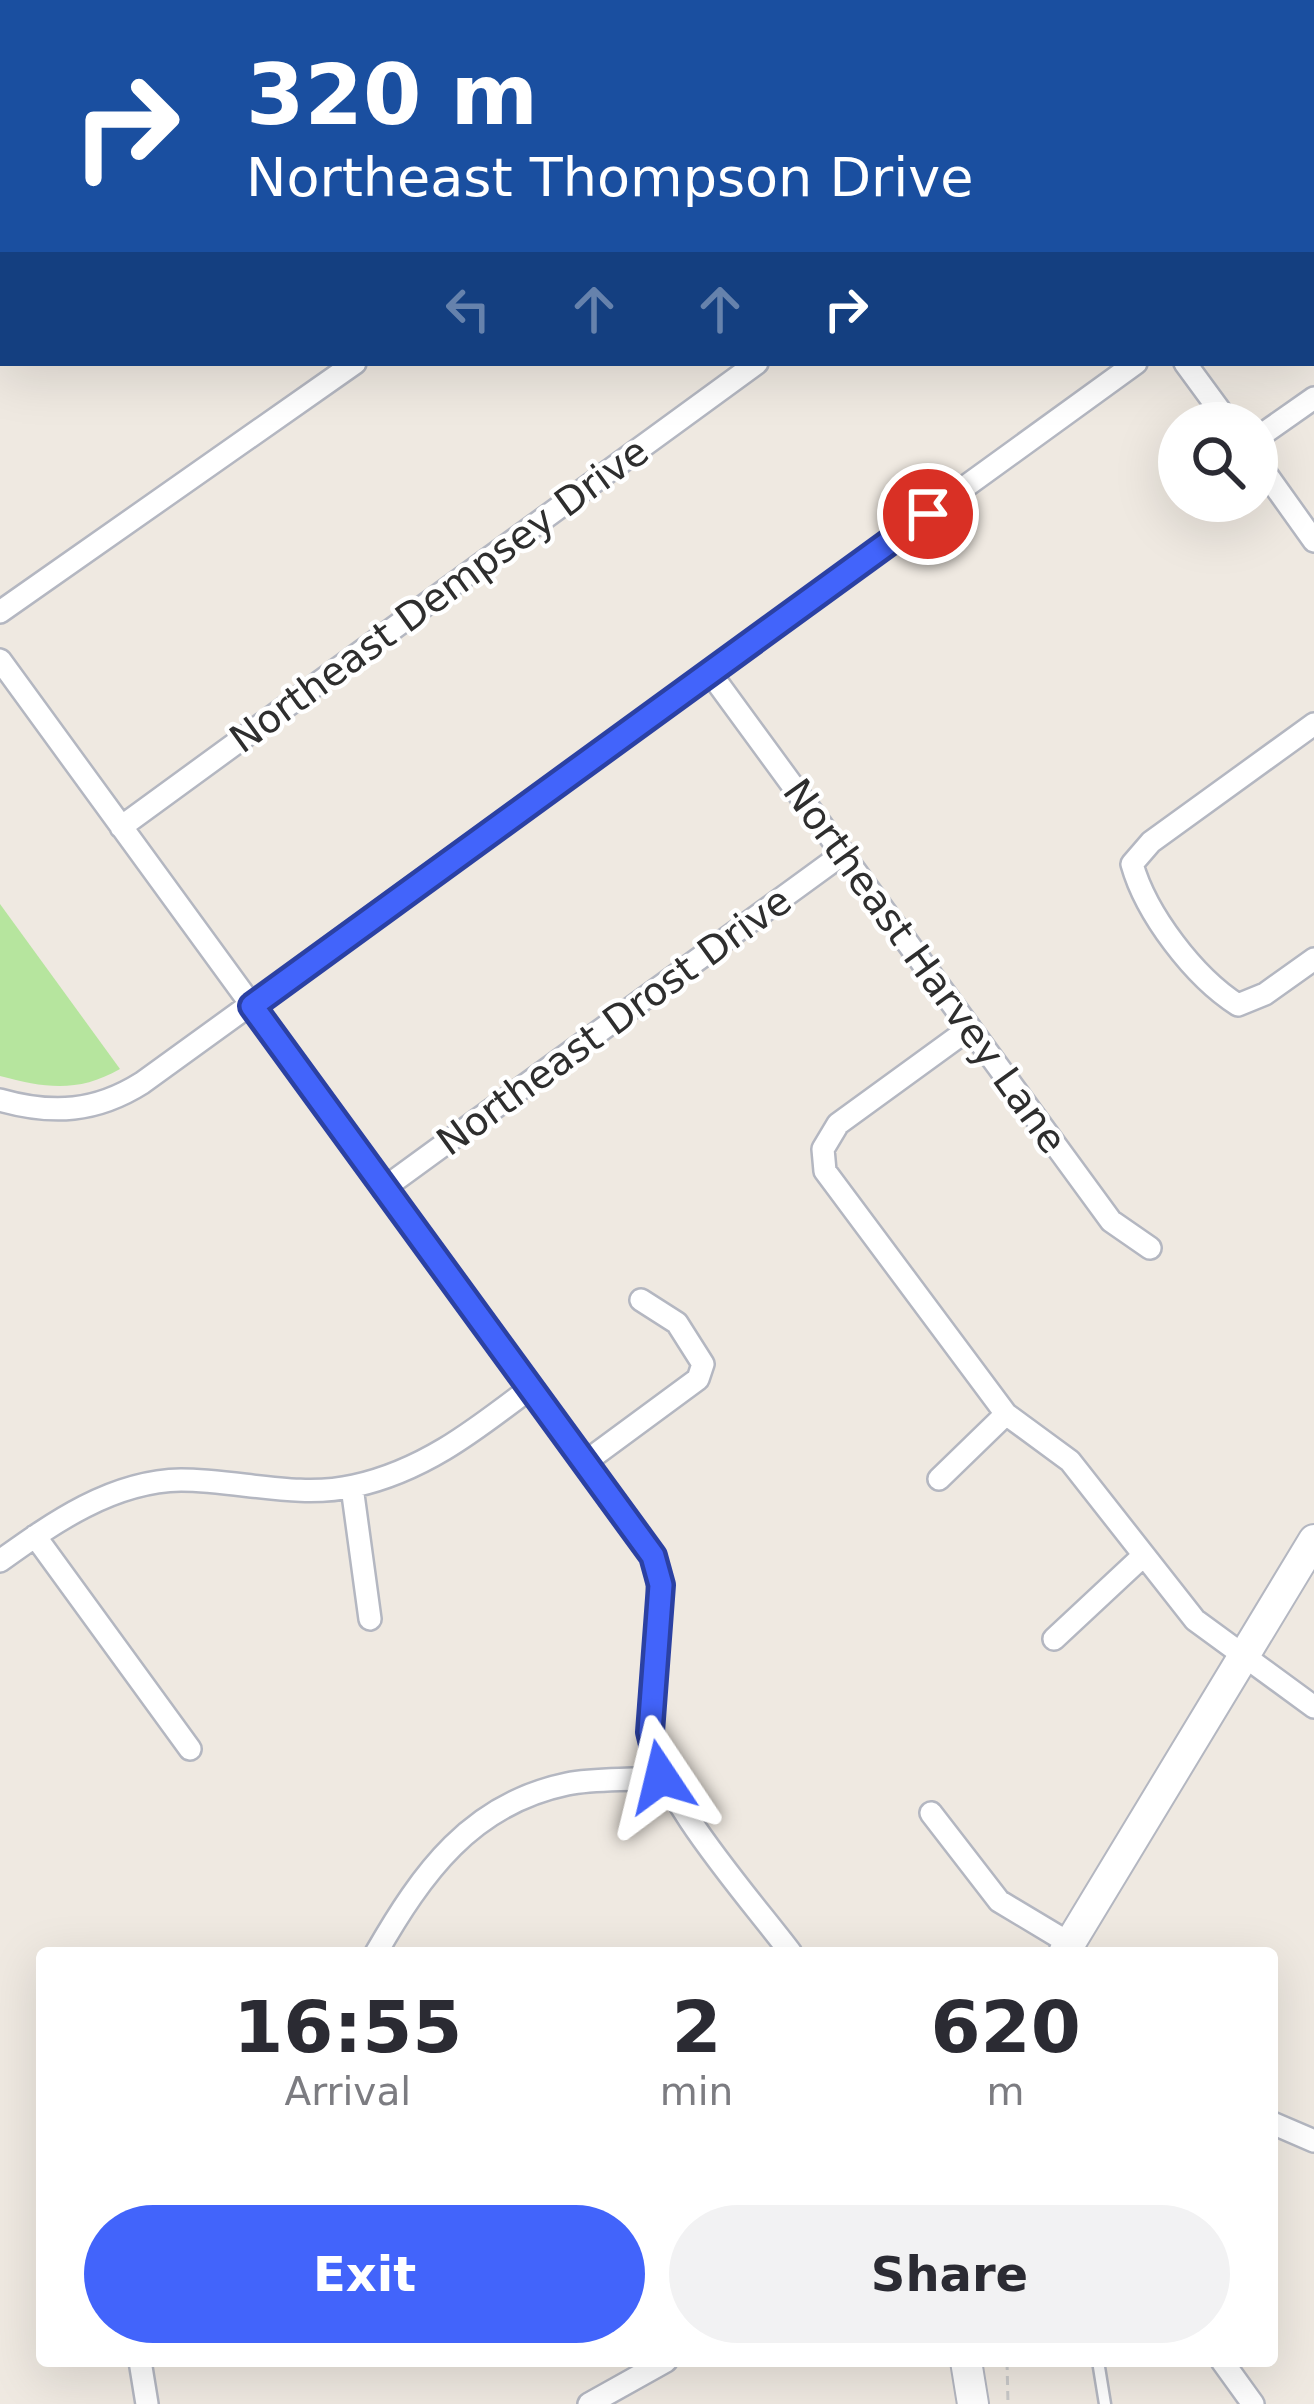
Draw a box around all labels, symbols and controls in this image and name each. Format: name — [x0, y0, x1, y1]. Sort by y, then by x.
text: 320 m — [246, 46, 538, 144]
icon: right — [48, 48, 204, 204]
text: Northeast Thompson Drive — [246, 146, 973, 209]
icon: left — [435, 276, 501, 342]
icon: ahead — [561, 276, 627, 342]
icon: ahead — [687, 276, 753, 342]
icon: right — [813, 276, 879, 342]
map controls — [1158, 402, 1278, 522]
button: search — [1158, 402, 1278, 522]
street label: Northeast Dempsey Drive — [221, 428, 657, 762]
pin — [877, 463, 979, 565]
icon: arrive — [895, 481, 961, 547]
street label: Northeast Harvey Lane — [774, 770, 1076, 1162]
street label: Northeast Drost Drive — [428, 878, 800, 1164]
position arrow — [598, 1714, 724, 1840]
text: 16:55 — [233, 1985, 462, 2069]
text: 2 — [671, 1985, 721, 2069]
text: 620 — [930, 1985, 1081, 2069]
text: Arrival — [284, 2069, 411, 2114]
text: min — [660, 2069, 733, 2114]
text: m — [987, 2069, 1025, 2114]
button: Exit — [84, 2205, 645, 2343]
button: Share — [669, 2205, 1230, 2343]

